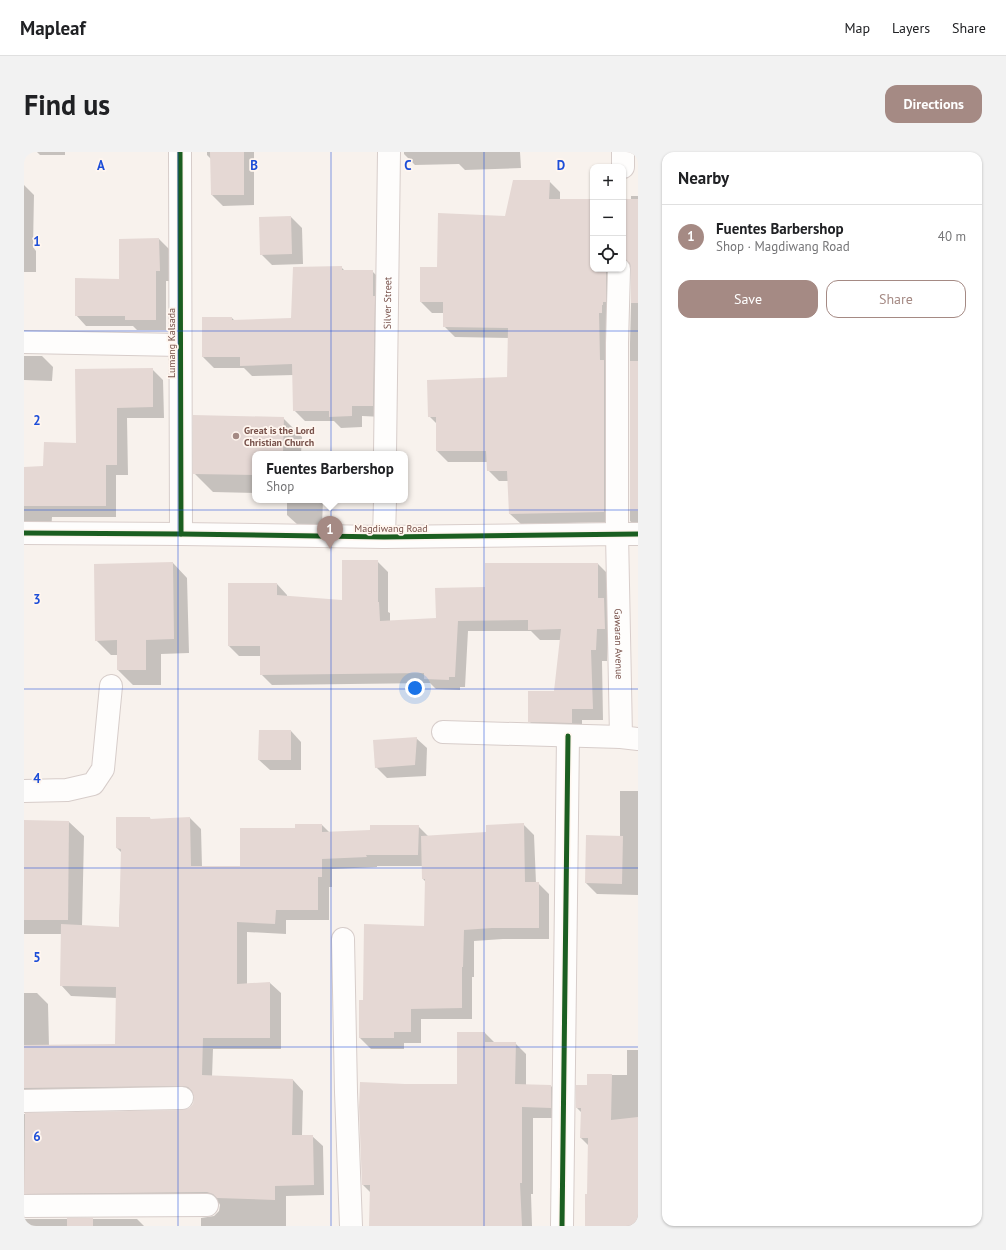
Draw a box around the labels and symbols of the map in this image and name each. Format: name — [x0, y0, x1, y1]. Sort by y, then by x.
text: A — [97, 157, 105, 174]
text: B — [250, 157, 258, 174]
text: C — [404, 157, 412, 174]
text: D — [557, 157, 565, 174]
text: 1 — [33, 233, 41, 250]
street label: Silver Street — [381, 276, 394, 329]
street label: Lumang Kalsada — [165, 308, 178, 378]
text: 2 — [33, 412, 41, 429]
place label: Great is the Lord Christian Church — [244, 424, 315, 449]
marker: Great is the Lord Christian Church — [231, 431, 241, 441]
pin: 1 — [317, 516, 343, 549]
street label: Magdiwang Road — [354, 522, 428, 535]
text: 3 — [33, 591, 41, 608]
street label: Gawaran Avenue — [611, 608, 626, 680]
your location — [405, 678, 425, 698]
text: 4 — [33, 770, 41, 787]
text: 5 — [33, 949, 41, 966]
text: 6 — [33, 1128, 41, 1145]

